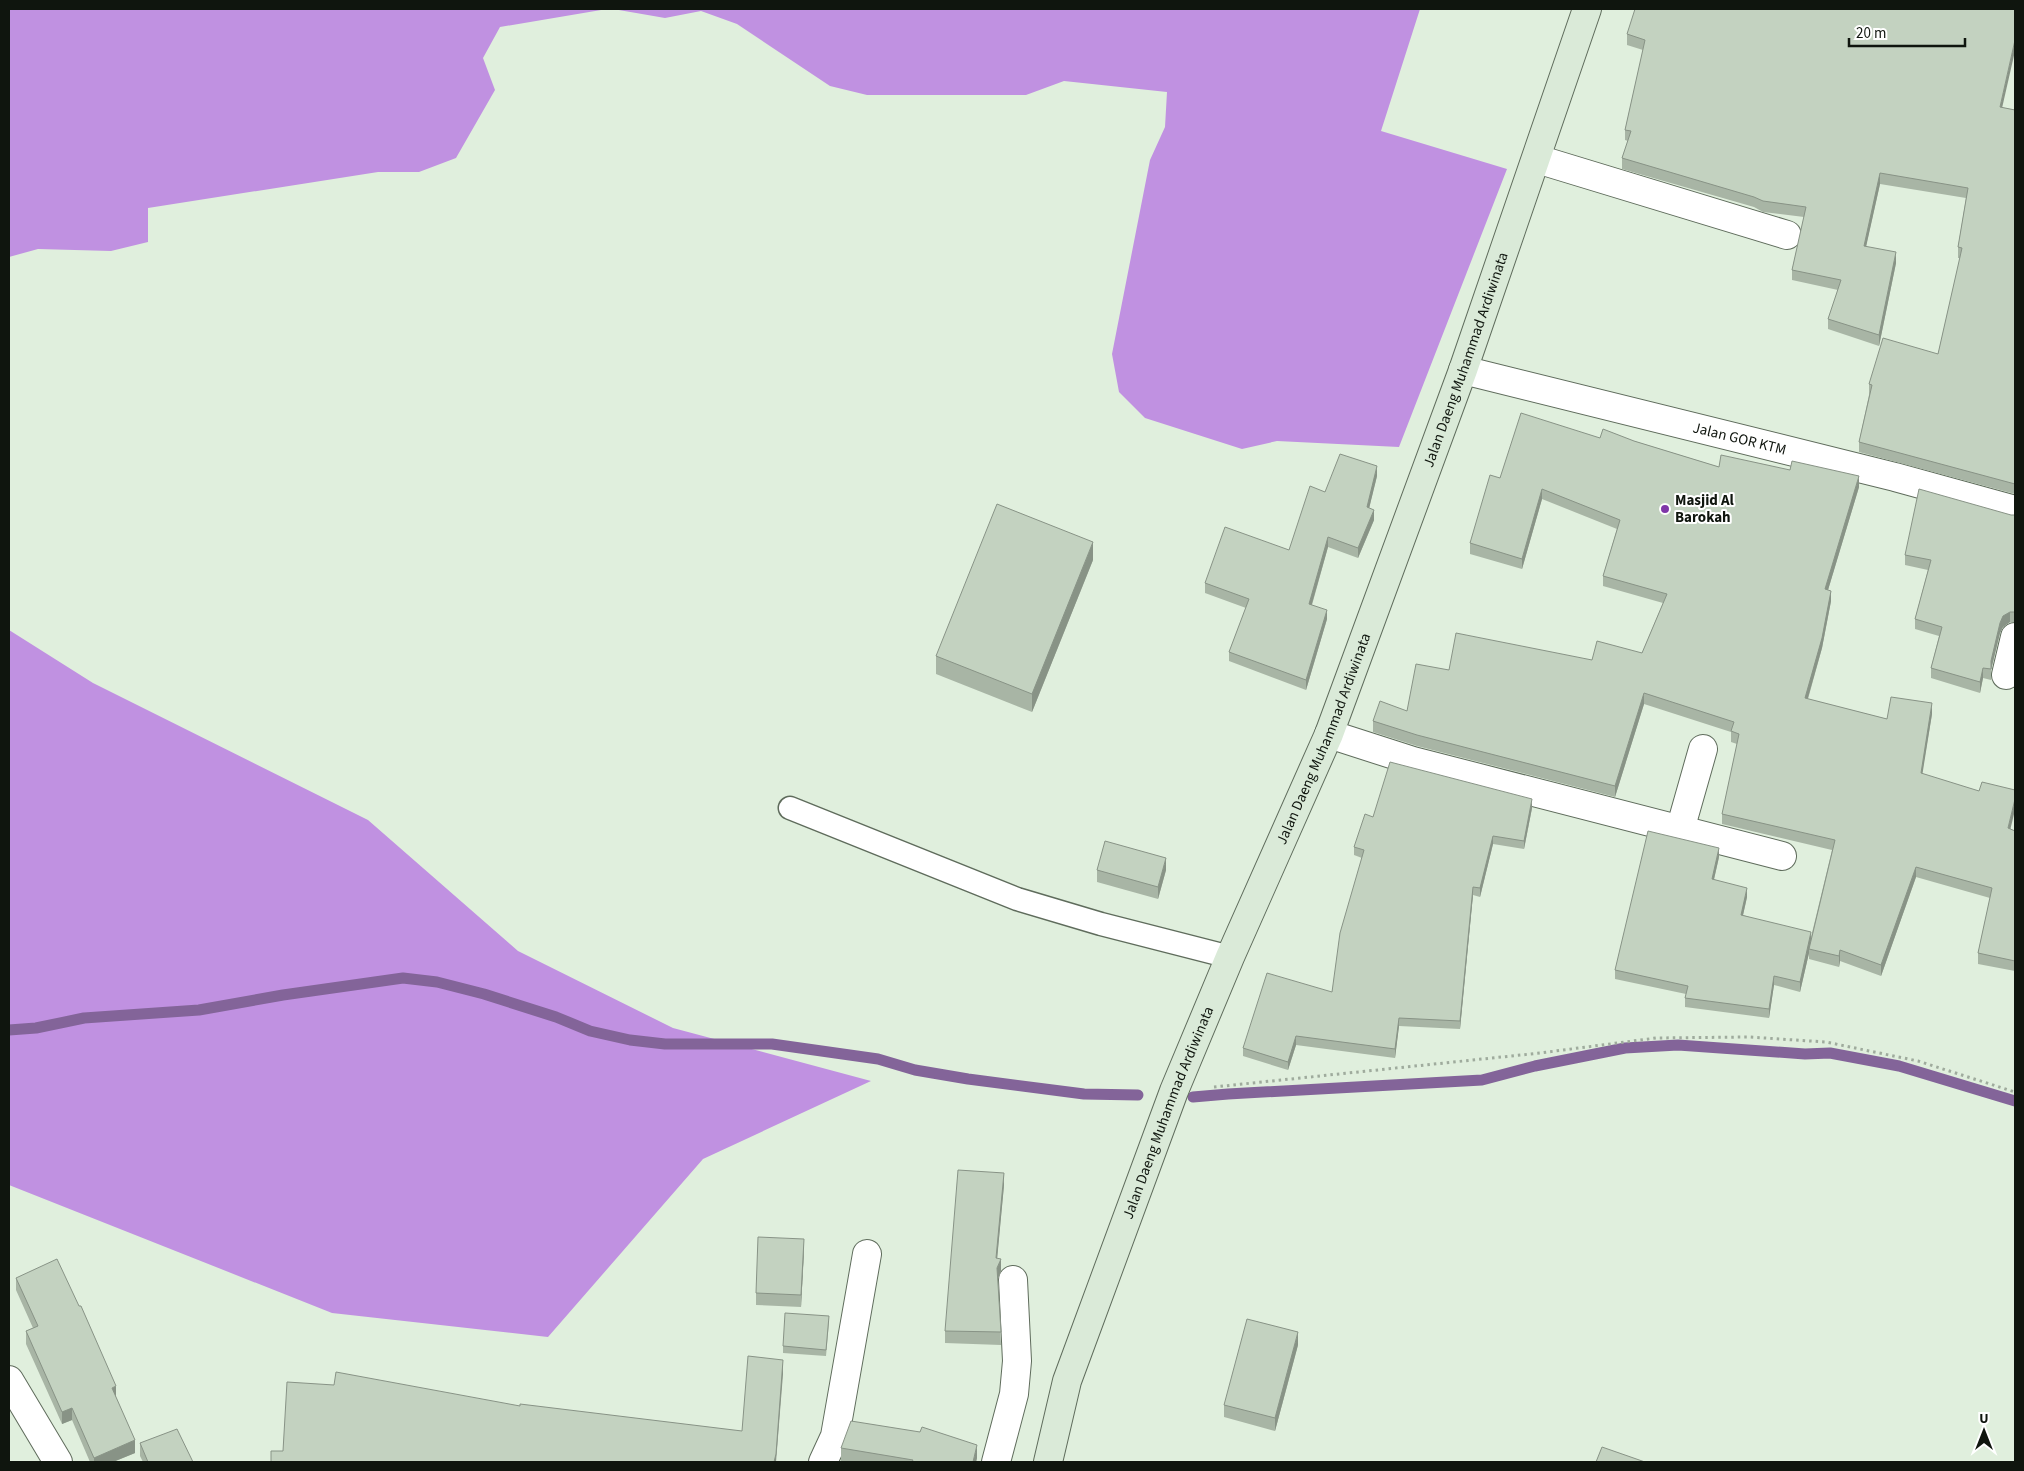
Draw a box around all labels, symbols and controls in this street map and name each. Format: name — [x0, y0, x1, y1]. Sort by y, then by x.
scale bar — [1849, 15, 1965, 47]
text: 20 m — [1856, 23, 1886, 44]
street label: Jalan Daeng Muhammad Ardiwinata — [1418, 249, 1513, 470]
street label: Jalan GOR KTM — [1691, 417, 1789, 460]
place label: Masjid Al Barokah — [1675, 490, 1734, 528]
marker: Masjid Al Barokah — [1659, 503, 1671, 515]
street label: Jalan Daeng Muhammad Ardiwinata — [1271, 630, 1376, 848]
street label: Jalan Daeng Muhammad Ardiwinata — [1117, 1003, 1219, 1222]
north arrow — [1959, 1406, 2009, 1456]
text: U — [1979, 1409, 1989, 1429]

